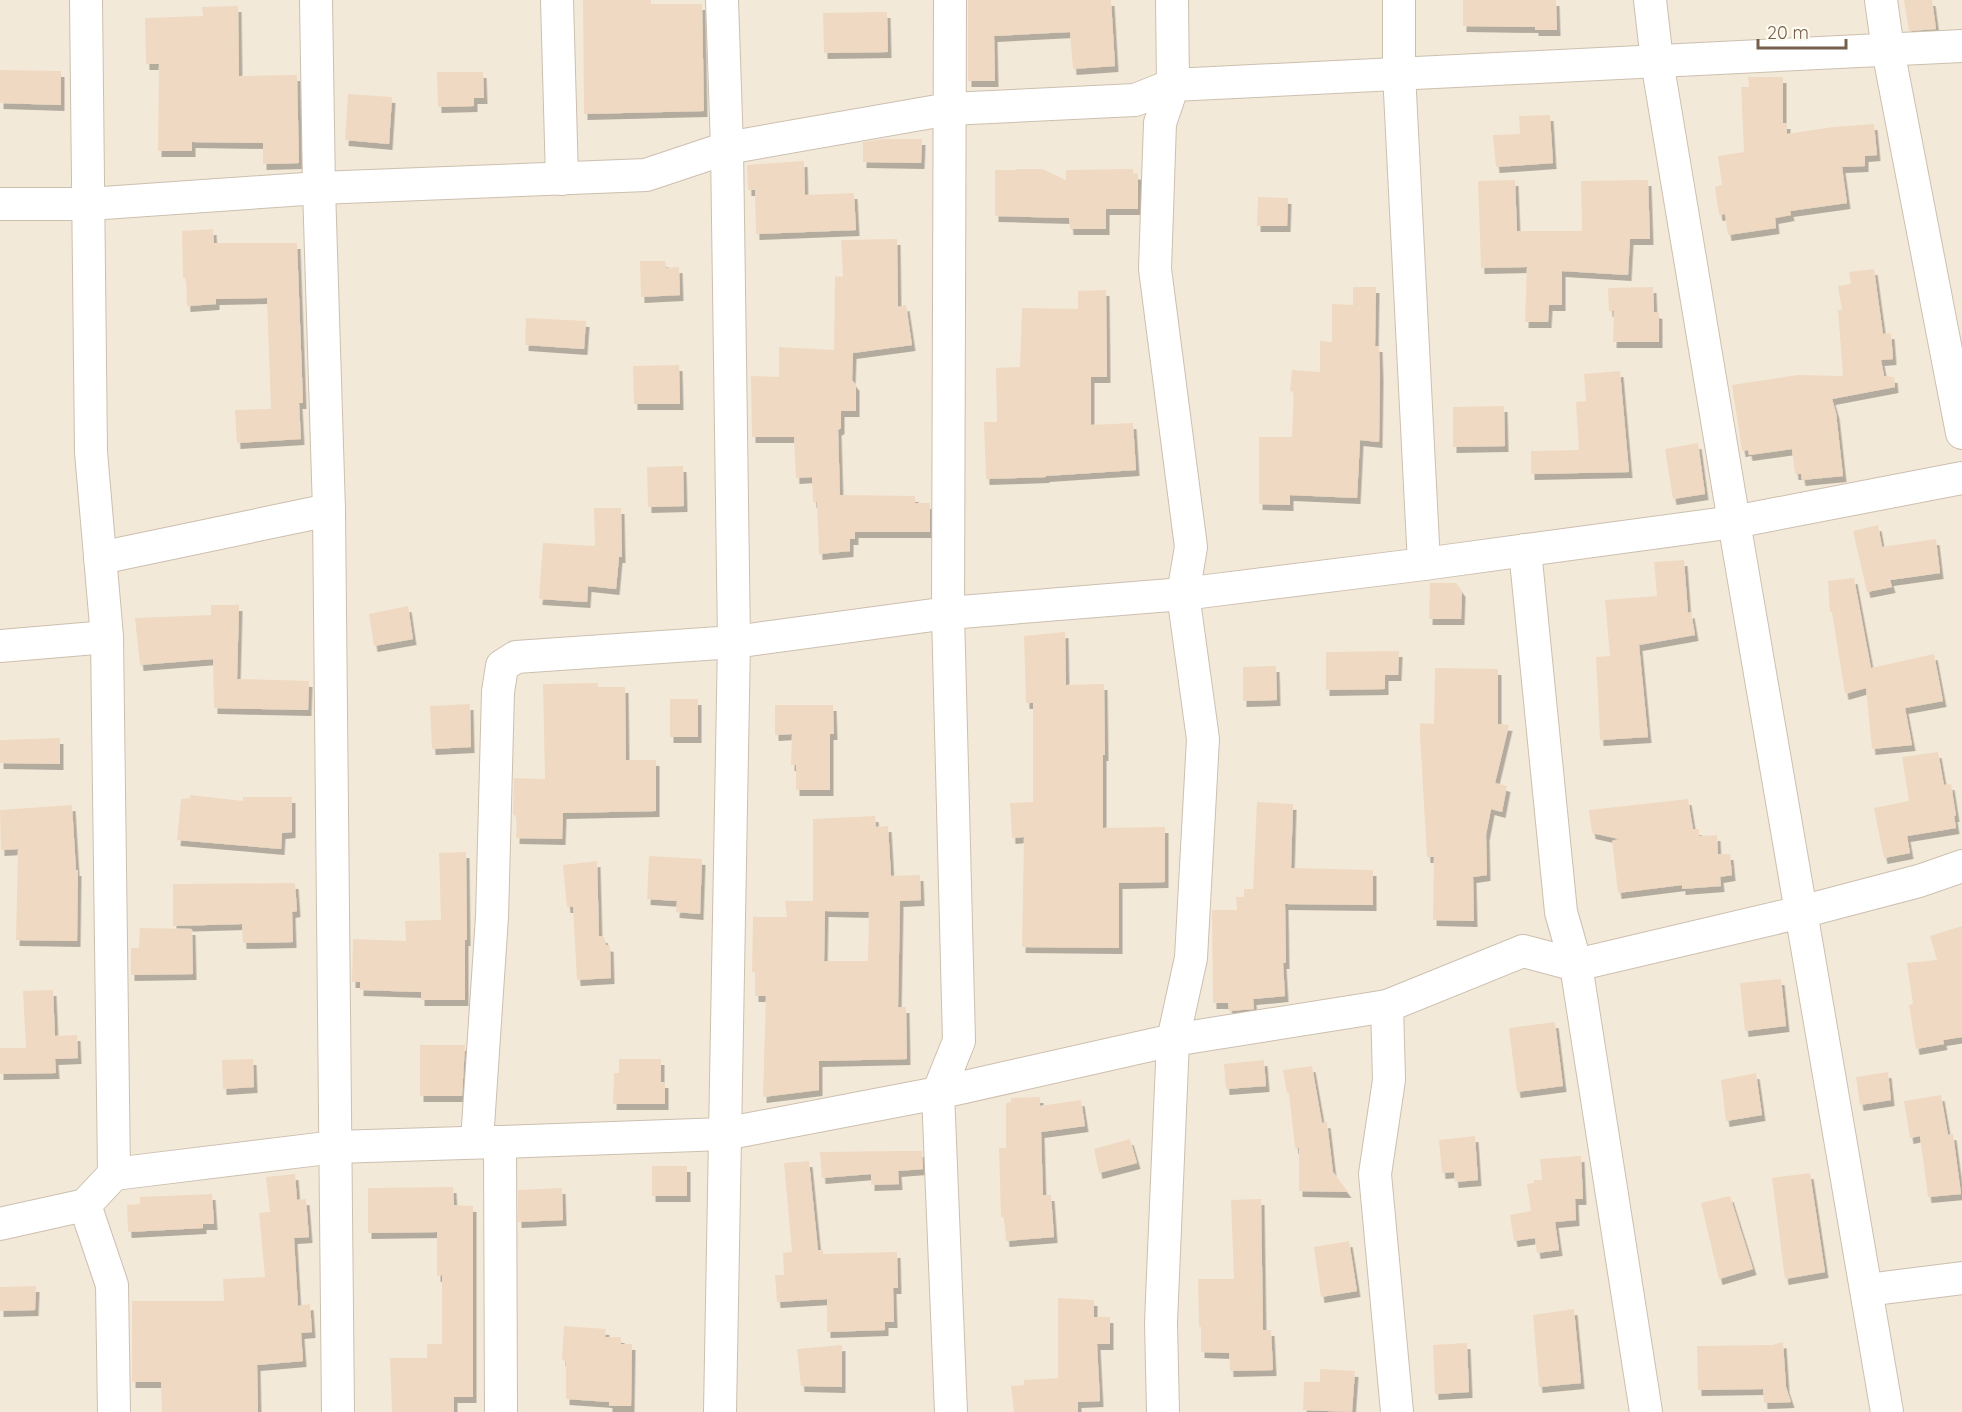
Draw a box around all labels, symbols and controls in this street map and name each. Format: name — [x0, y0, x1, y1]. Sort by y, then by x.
scale bar — [1758, 12, 1846, 50]
text: 20 m — [1767, 21, 1809, 44]

